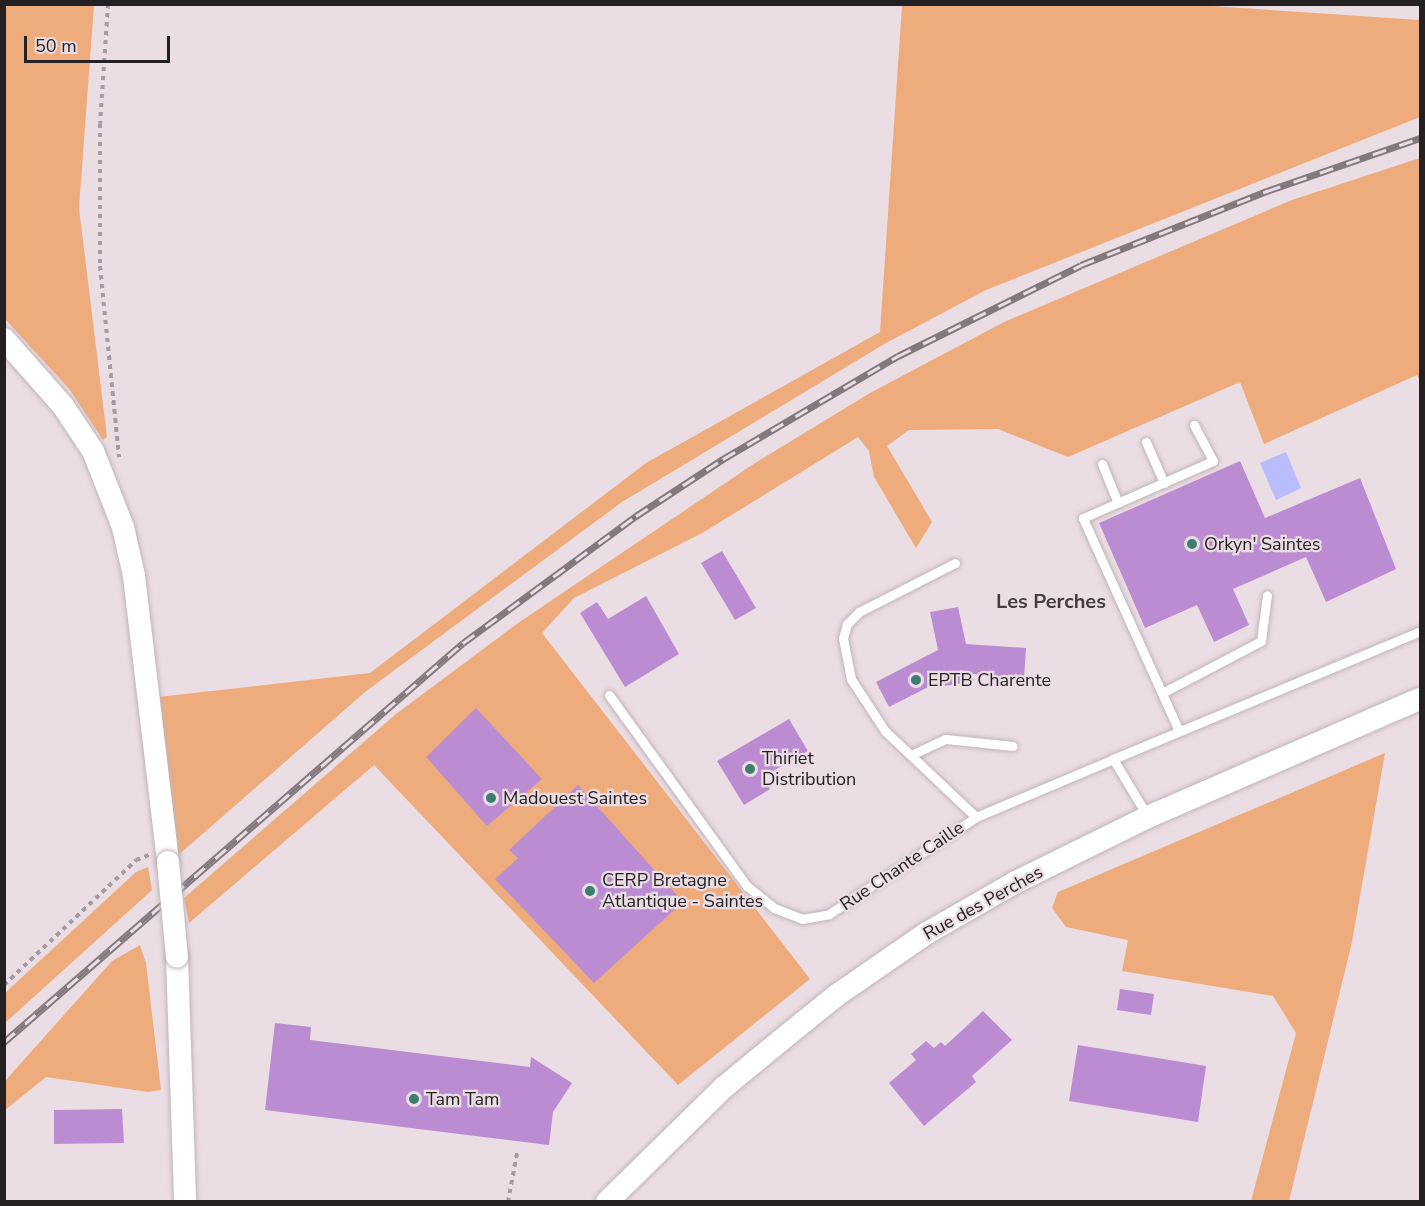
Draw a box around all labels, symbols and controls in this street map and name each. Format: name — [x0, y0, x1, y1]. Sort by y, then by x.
scale bar — [27, 24, 172, 62]
text: 50 m — [35, 34, 77, 58]
place label: Orkyn' Saintes — [1204, 533, 1320, 555]
marker: Orkyn' Saintes — [1185, 537, 1199, 551]
district label: Les Perches — [996, 589, 1106, 613]
place label: EPTB Charente — [928, 669, 1051, 691]
marker: EPTB Charente — [909, 673, 923, 687]
place label: Thiriet Distribution — [762, 748, 856, 790]
marker: Thiriet Distribution — [743, 762, 757, 776]
place label: Madouest Saintes — [503, 787, 647, 809]
marker: Madouest Saintes — [484, 791, 498, 805]
street label: Rue Chante Caille — [836, 817, 968, 915]
street label: Rue des Perches — [919, 861, 1047, 945]
place label: CERP Bretagne Atlantique - Saintes — [602, 870, 763, 912]
marker: CERP Bretagne Atlantique - Saintes — [583, 884, 597, 898]
place label: Tam Tam — [426, 1088, 499, 1110]
marker: Tam Tam — [407, 1092, 421, 1106]

